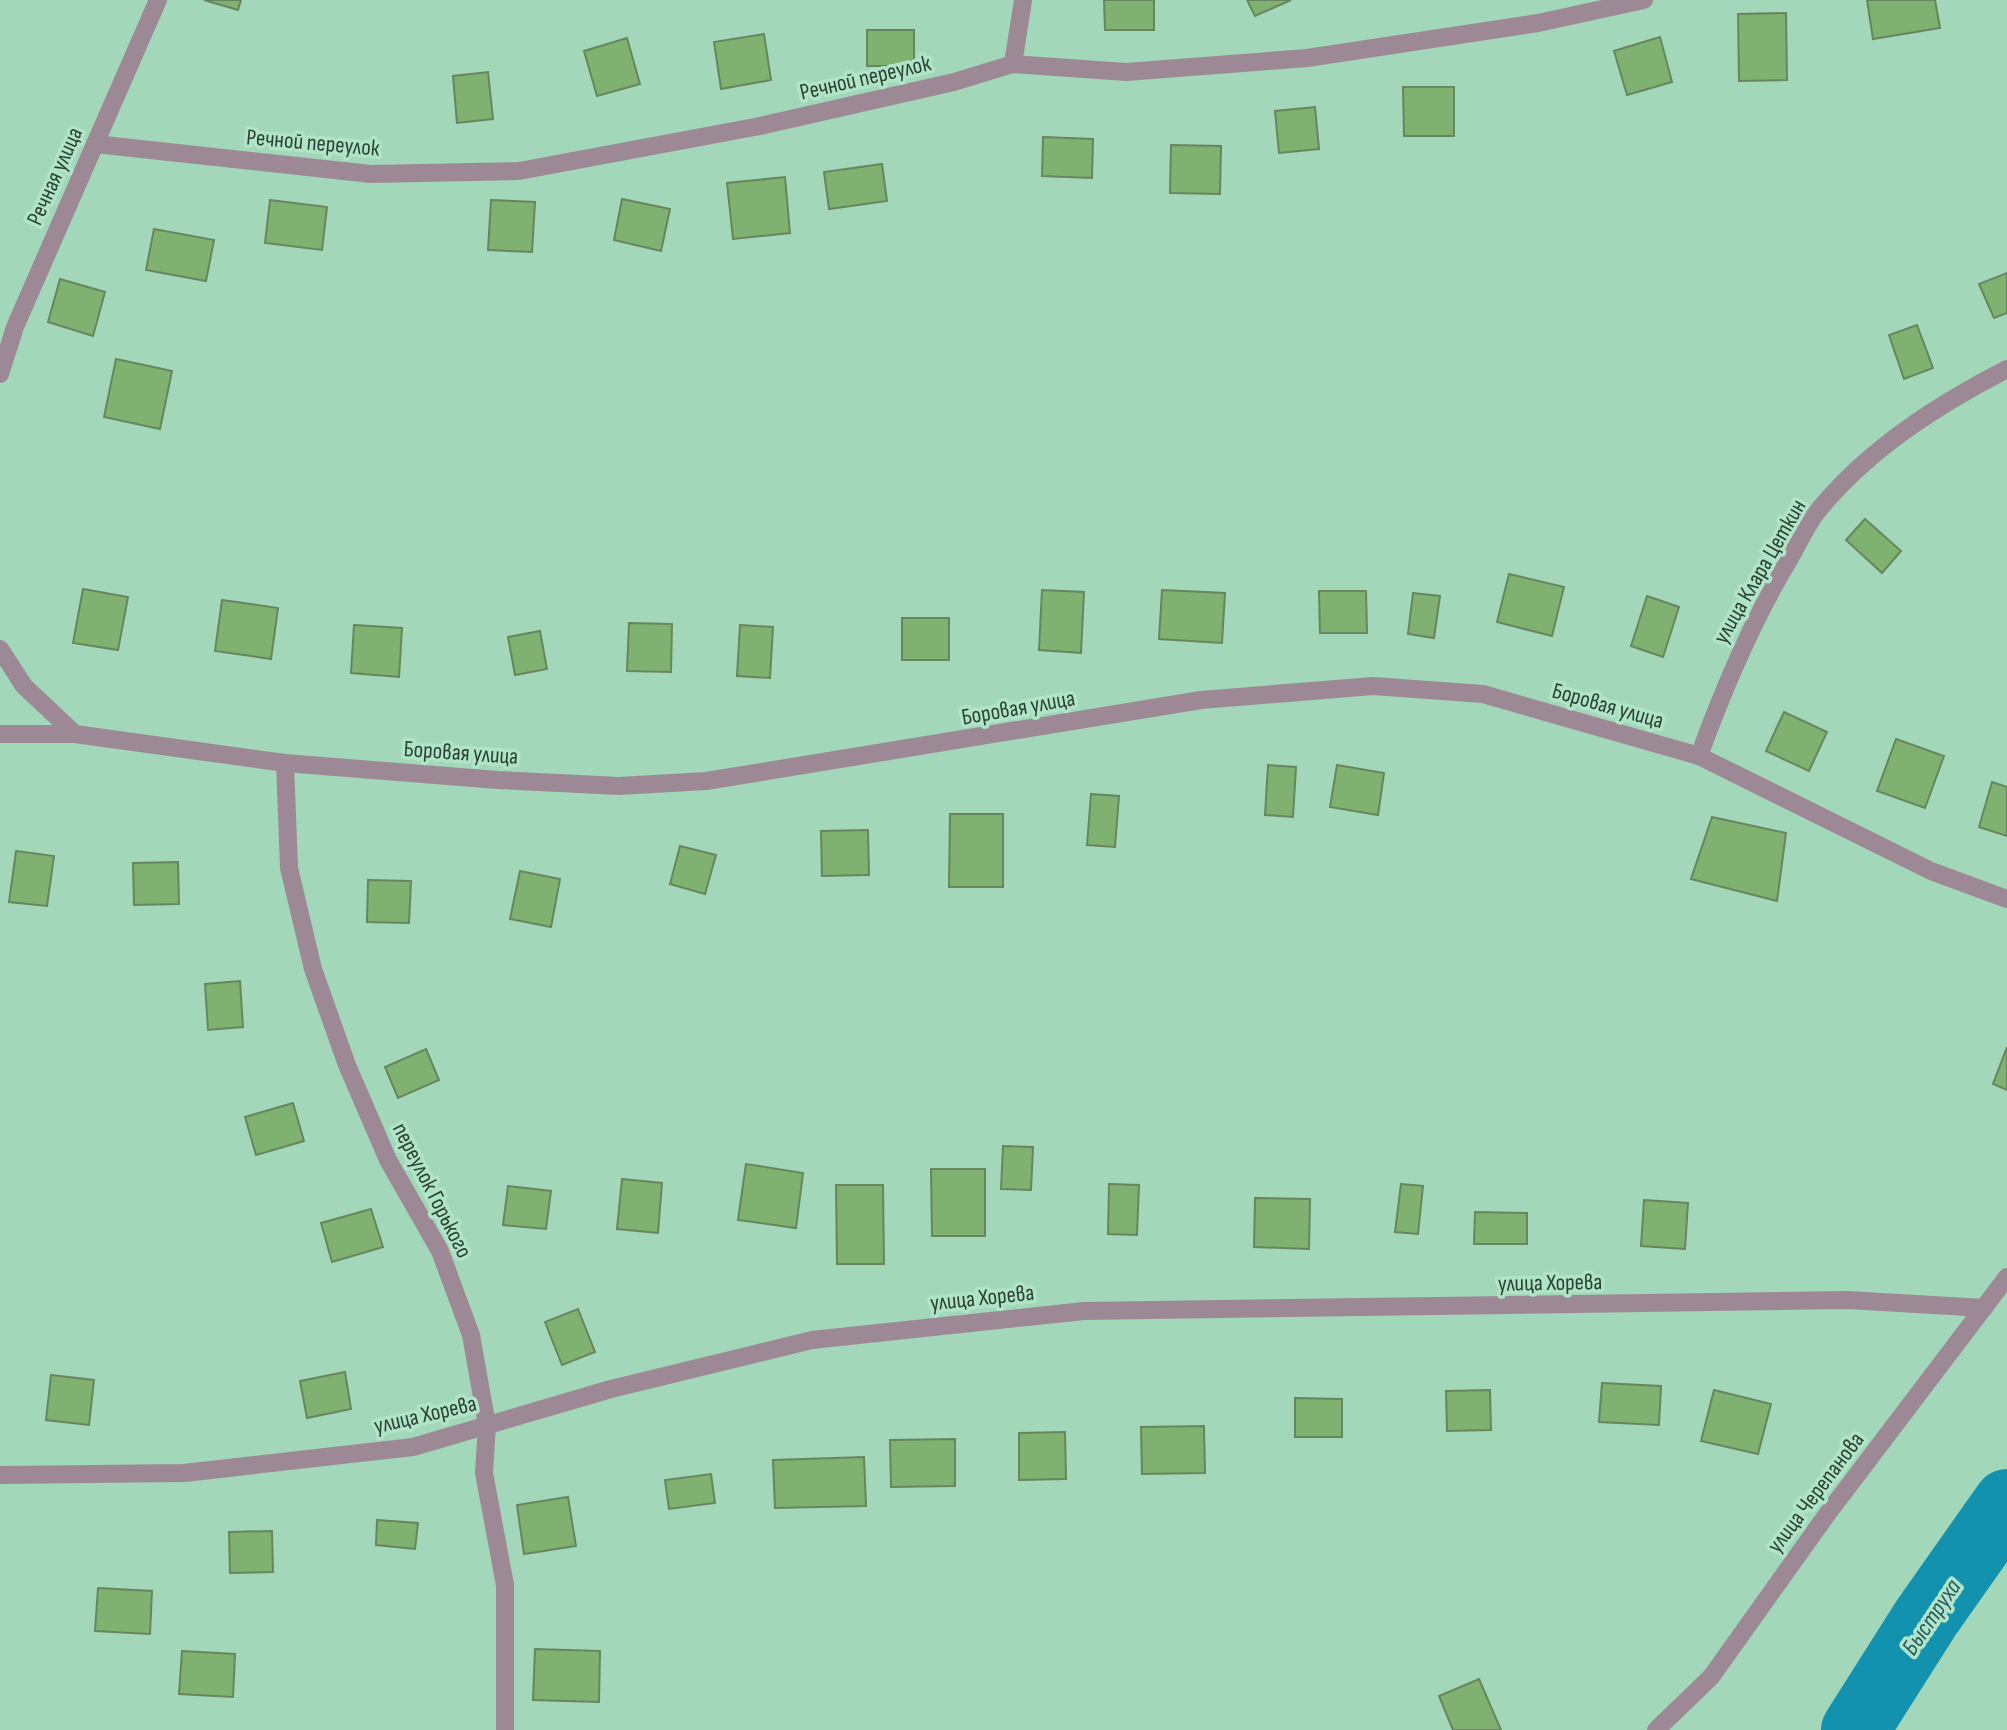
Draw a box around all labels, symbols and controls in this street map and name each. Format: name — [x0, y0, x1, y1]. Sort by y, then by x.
street label: Речной переулок — [797, 49, 934, 107]
street label: Речная улица — [21, 123, 89, 230]
street label: Речной переулок — [245, 123, 381, 163]
street label: улица Клара Цеткин — [1707, 494, 1812, 649]
street label: Боровая улица — [1549, 677, 1667, 735]
street label: Боровая улица — [959, 684, 1077, 732]
street label: Боровая улица — [403, 735, 519, 771]
street label: переулок Горького — [386, 1118, 478, 1263]
street label: улица Хорева — [1498, 1268, 1602, 1298]
street label: улица Хорева — [929, 1279, 1036, 1317]
street label: улица Хорева — [371, 1390, 479, 1440]
street label: улица Черепанова — [1761, 1427, 1870, 1559]
water label: Быструха — [1896, 1574, 1967, 1661]

